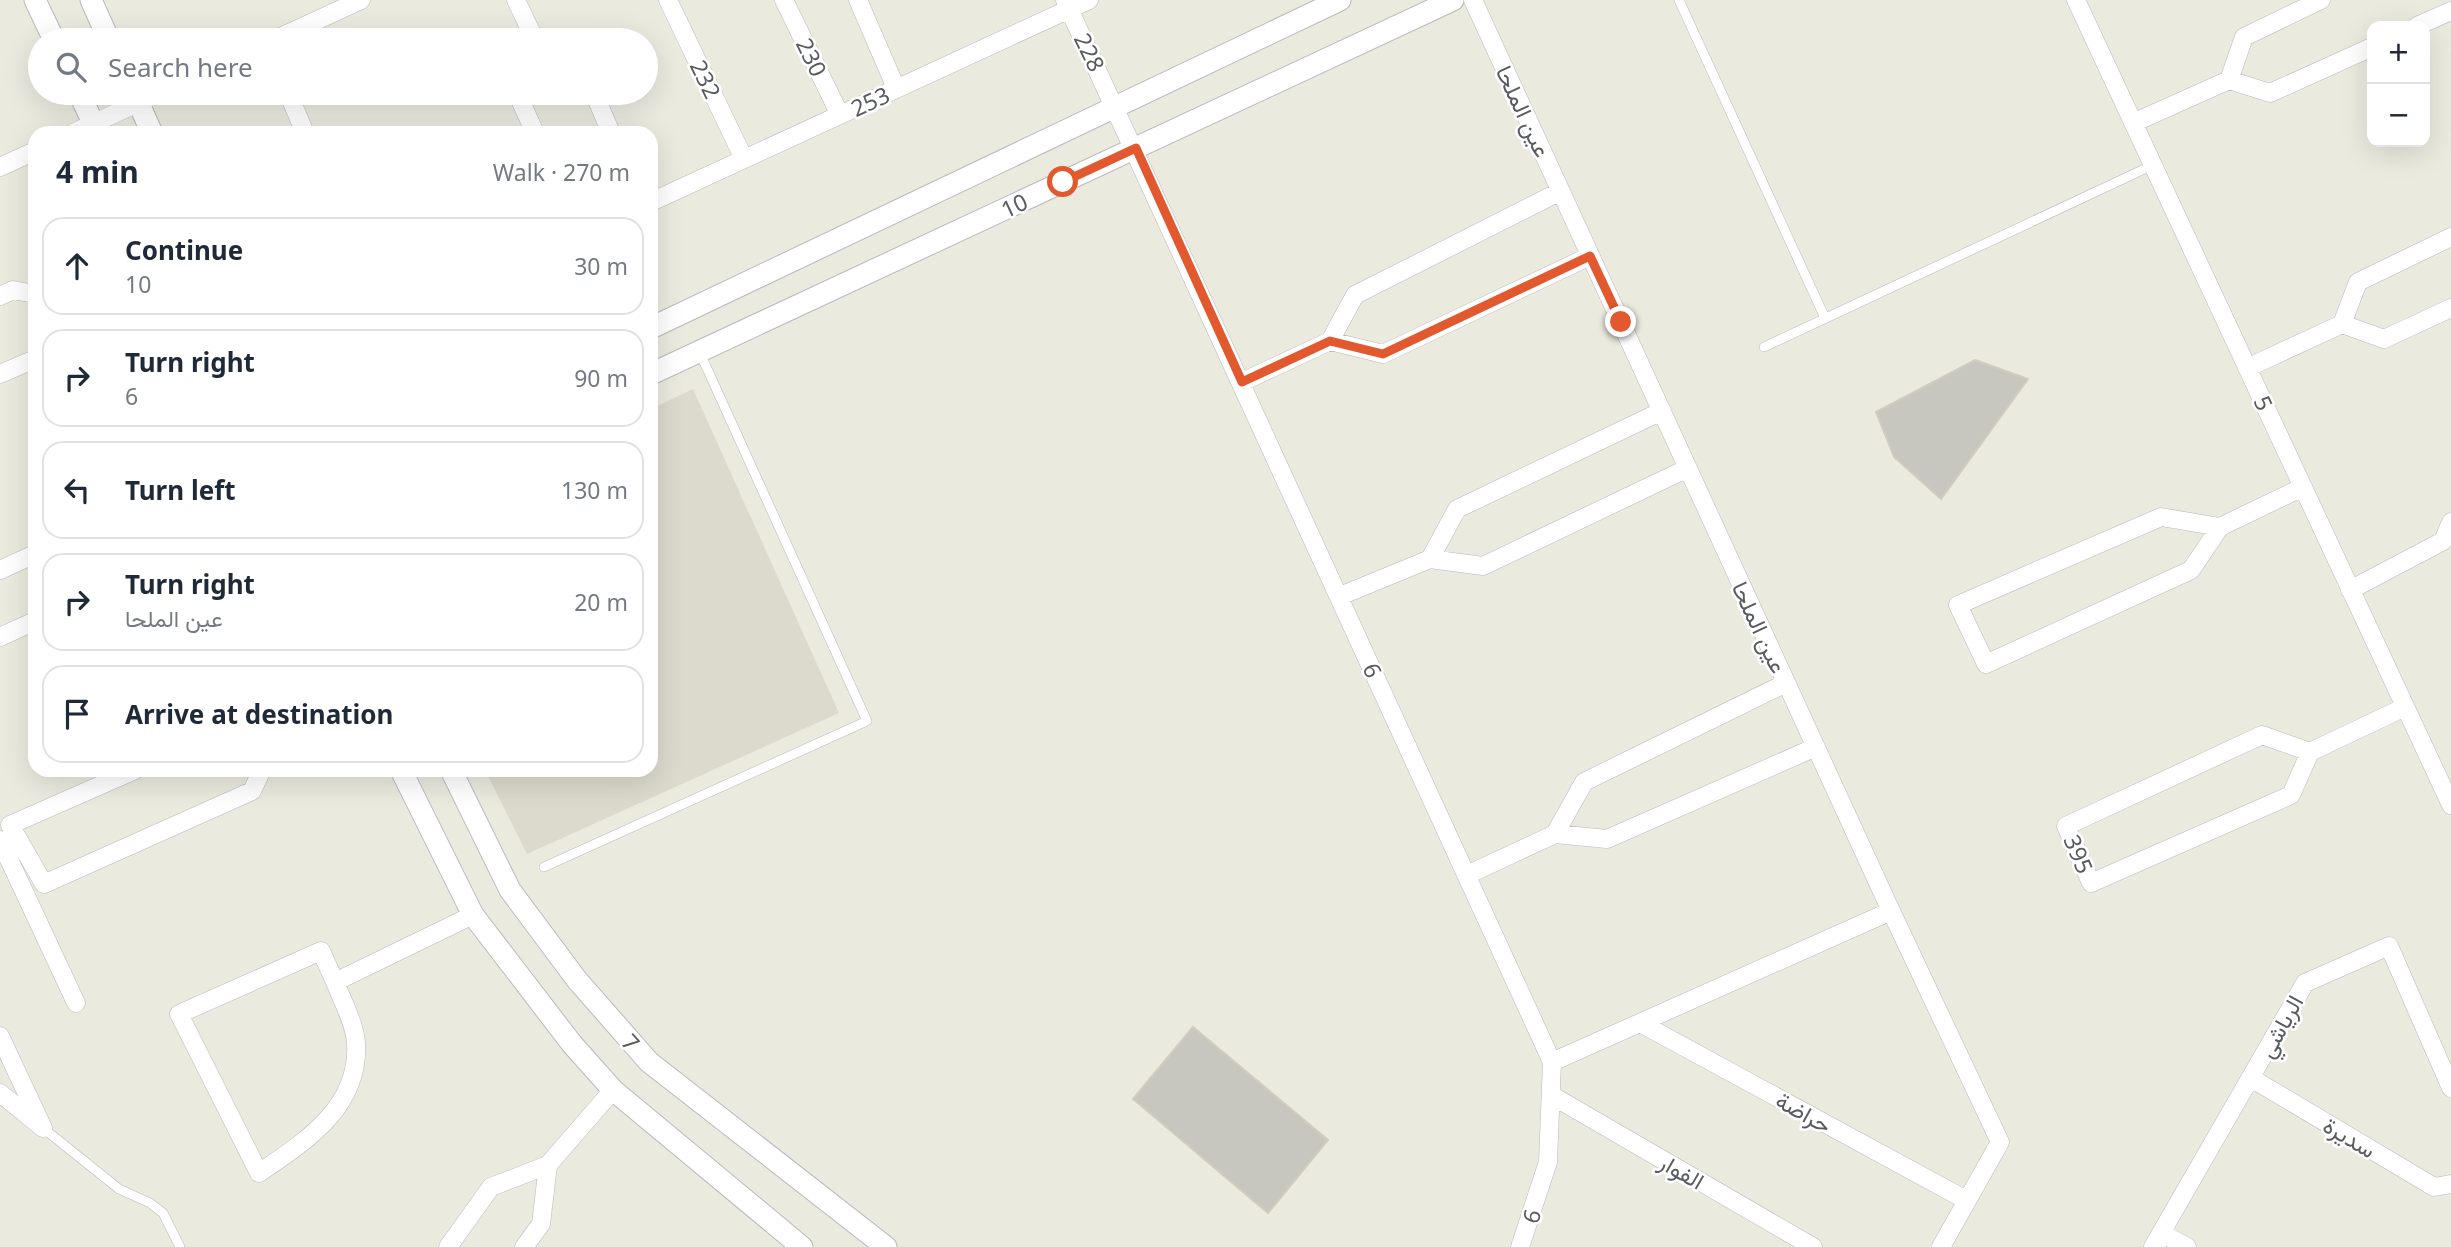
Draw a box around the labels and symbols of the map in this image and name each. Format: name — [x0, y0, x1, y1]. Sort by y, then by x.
street label: 228 — [1067, 27, 1113, 77]
street label: 230 — [789, 32, 835, 82]
street label: 232 — [683, 54, 729, 104]
street label: عين الملحا — [1489, 60, 1559, 162]
street label: 253 — [845, 78, 895, 124]
route start — [1047, 166, 1078, 197]
street label: 10 — [995, 185, 1033, 225]
route end — [1605, 306, 1636, 337]
street label: 5 — [2247, 390, 2281, 416]
street label: عين الملحا — [1725, 576, 1795, 678]
street label: 6 — [1356, 657, 1390, 683]
street label: 395 — [2057, 830, 2101, 878]
street label: الرياشي — [2250, 989, 2314, 1065]
street label: 7 — [615, 1026, 647, 1058]
street label: حراضة — [1770, 1084, 1838, 1140]
street label: سديرة — [2318, 1109, 2382, 1165]
street label: الفوار — [1653, 1145, 1710, 1197]
street label: 6 — [1514, 1205, 1548, 1227]

